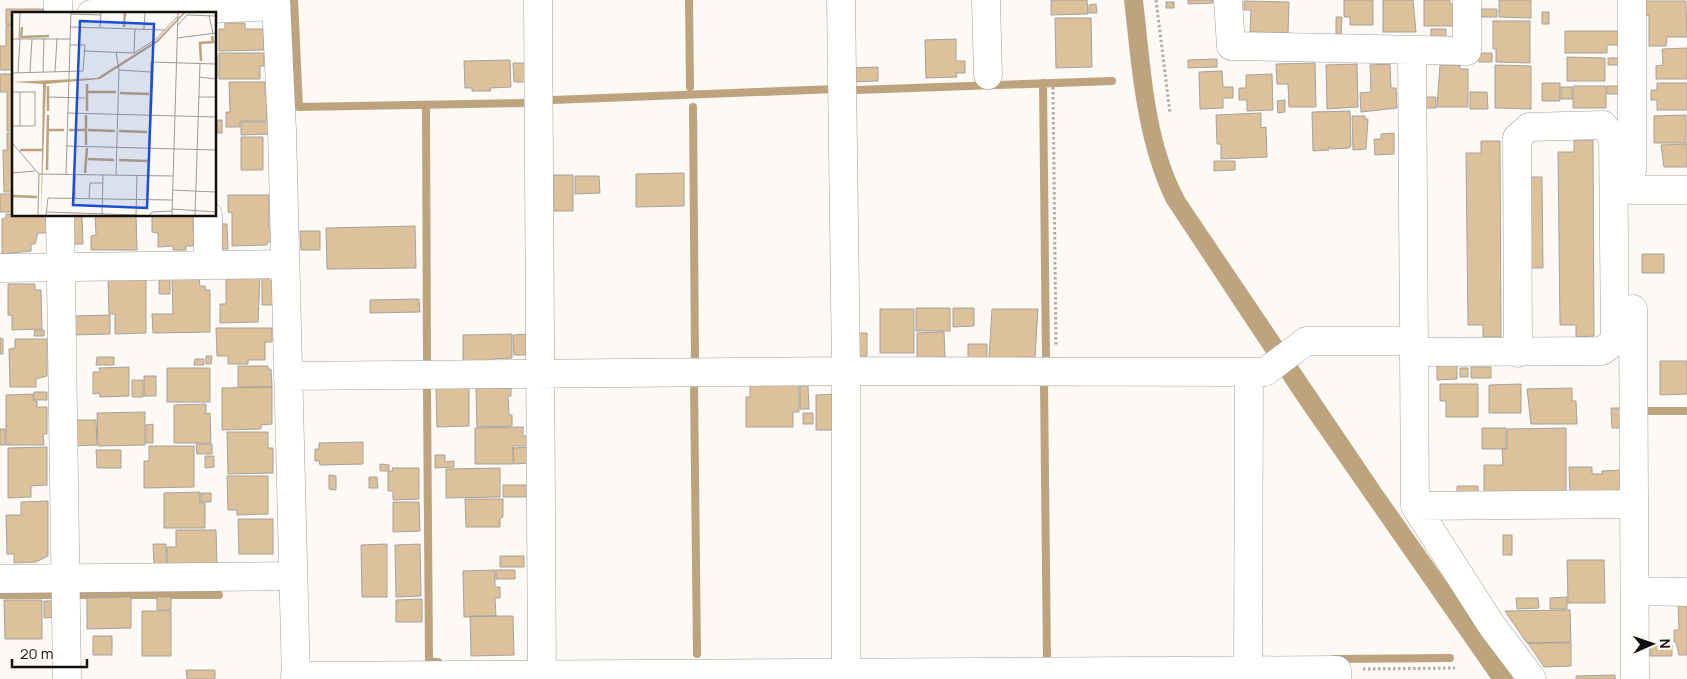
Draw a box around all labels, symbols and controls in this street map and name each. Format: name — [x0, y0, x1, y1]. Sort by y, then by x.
inset map — [12, 12, 216, 216]
north arrow — [1627, 619, 1677, 669]
scale bar — [12, 636, 88, 668]
text: N — [1656, 638, 1675, 649]
text: 20 m — [20, 643, 53, 664]

